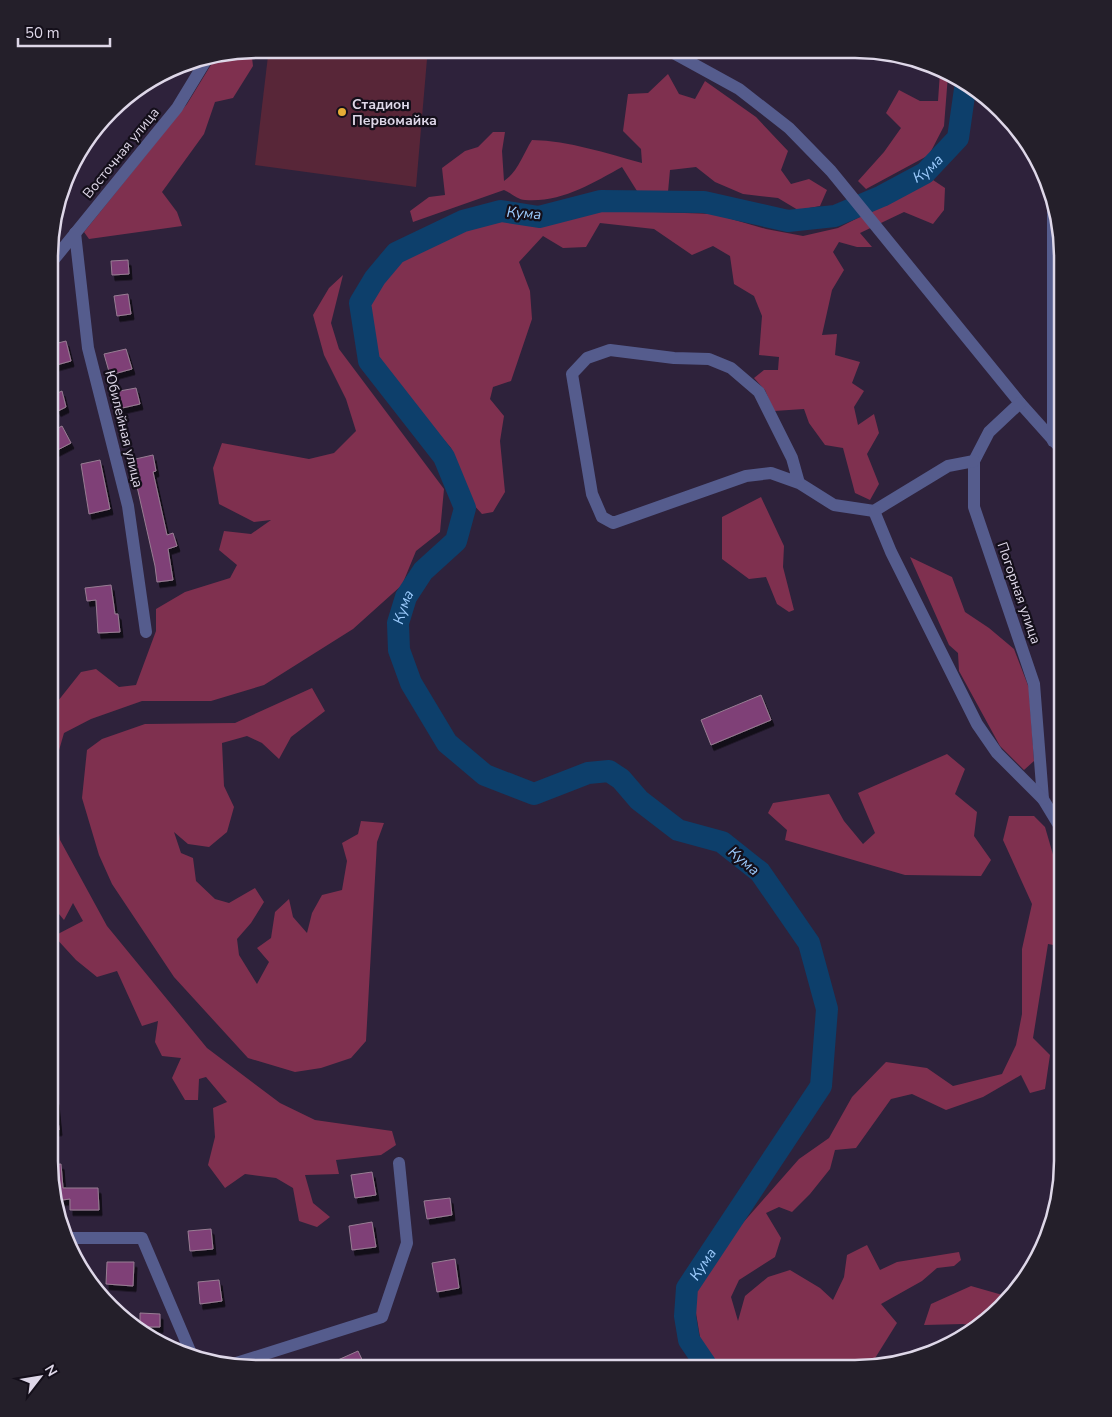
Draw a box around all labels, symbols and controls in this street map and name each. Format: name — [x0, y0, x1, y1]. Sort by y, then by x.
scale bar — [18, 15, 110, 47]
text: 50 m — [25, 23, 60, 43]
place label: Стадион Первомайка — [352, 95, 437, 130]
street label: Восточная улица — [78, 104, 164, 202]
marker: Стадион Первомайка — [336, 106, 348, 118]
water label: Кума — [909, 150, 948, 188]
water label: Кума — [506, 202, 542, 224]
street label: Юбилейная улица — [100, 368, 148, 490]
street label: Погорная улица — [993, 539, 1045, 647]
water label: Кума — [388, 586, 418, 627]
water label: Кума — [724, 842, 764, 880]
water label: Кума — [685, 1244, 721, 1284]
north arrow — [15, 1352, 65, 1402]
text: N — [40, 1361, 62, 1380]

